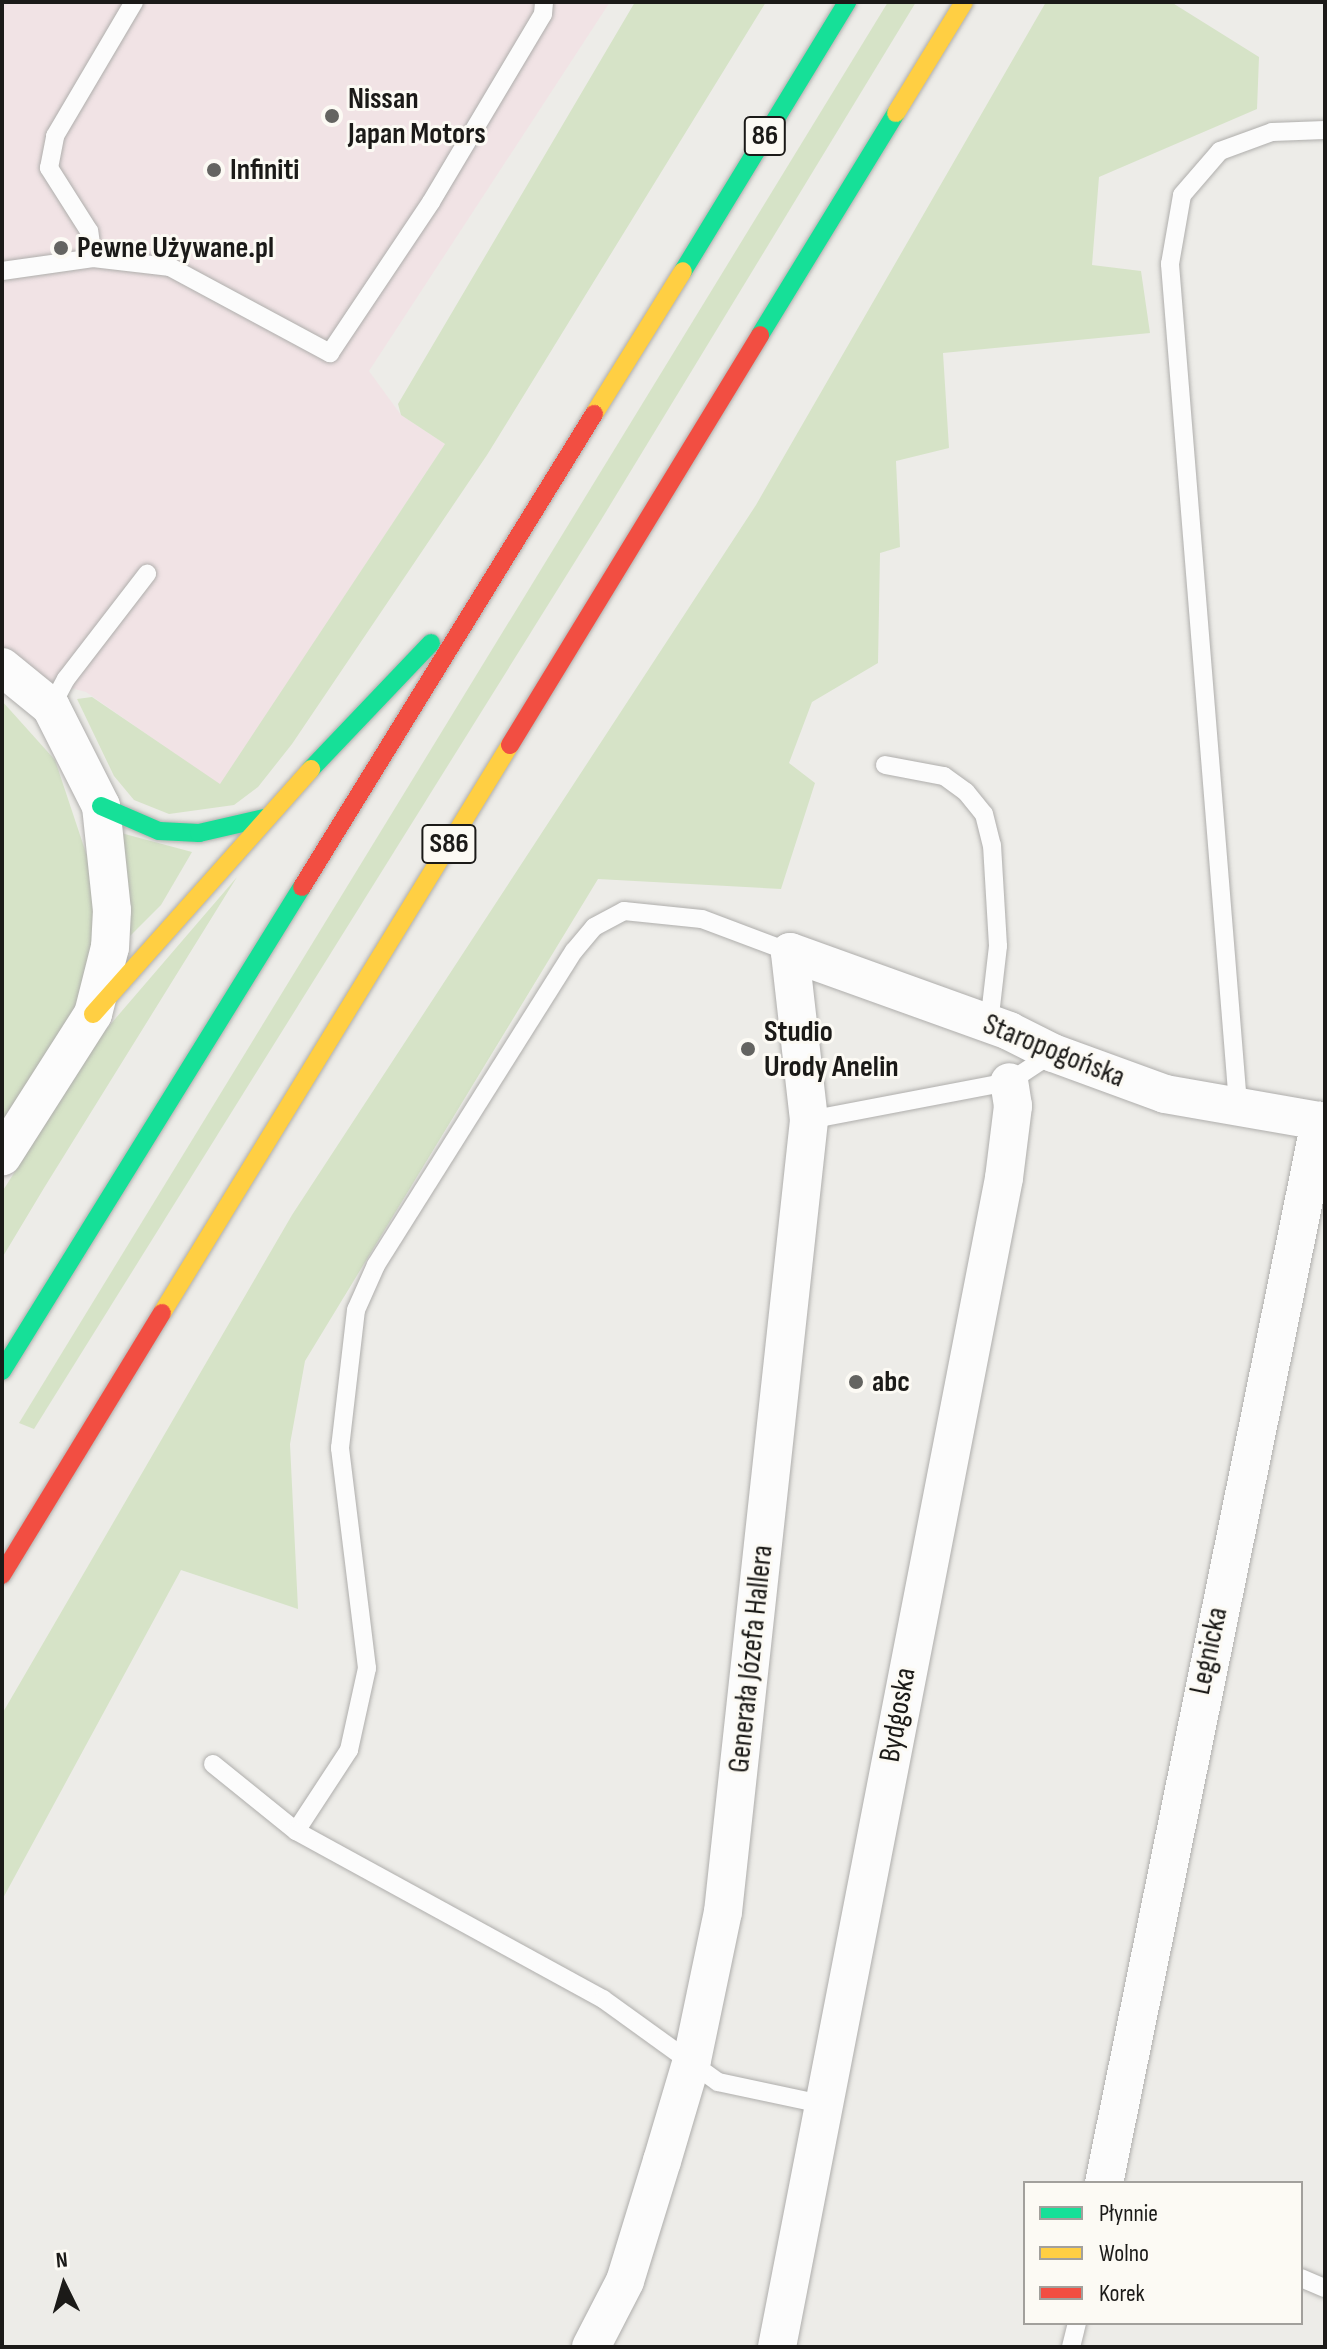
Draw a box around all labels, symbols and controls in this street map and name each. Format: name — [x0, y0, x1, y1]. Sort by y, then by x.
place label: Nissan Japan Motors — [348, 81, 486, 152]
marker: Nissan Japan Motors — [323, 107, 341, 125]
road number: 86 — [743, 112, 787, 160]
place label: Infiniti — [230, 152, 299, 188]
marker: Infiniti — [205, 161, 223, 179]
place label: Pewne Używane.pl — [77, 230, 274, 266]
marker: Pewne Używane.pl — [52, 239, 70, 257]
road number: S86 — [421, 820, 477, 868]
street label: Staropogońska — [978, 1006, 1130, 1096]
place label: Studio Urody Anelin — [764, 1014, 899, 1084]
marker: Studio Urody Anelin — [739, 1040, 757, 1058]
place label: abc — [872, 1364, 910, 1400]
marker: abc — [847, 1373, 865, 1391]
street label: Generała Józefa Hallera — [721, 1543, 781, 1775]
street label: Legnicka — [1182, 1604, 1236, 1698]
street label: Bydgoska — [872, 1665, 924, 1765]
legend — [1023, 2181, 1303, 2325]
text: Płynnie — [1099, 2199, 1158, 2228]
text: Wolno — [1099, 2239, 1149, 2268]
north arrow — [24, 2245, 104, 2325]
text: N — [55, 2247, 69, 2275]
text: Korek — [1099, 2279, 1145, 2308]

